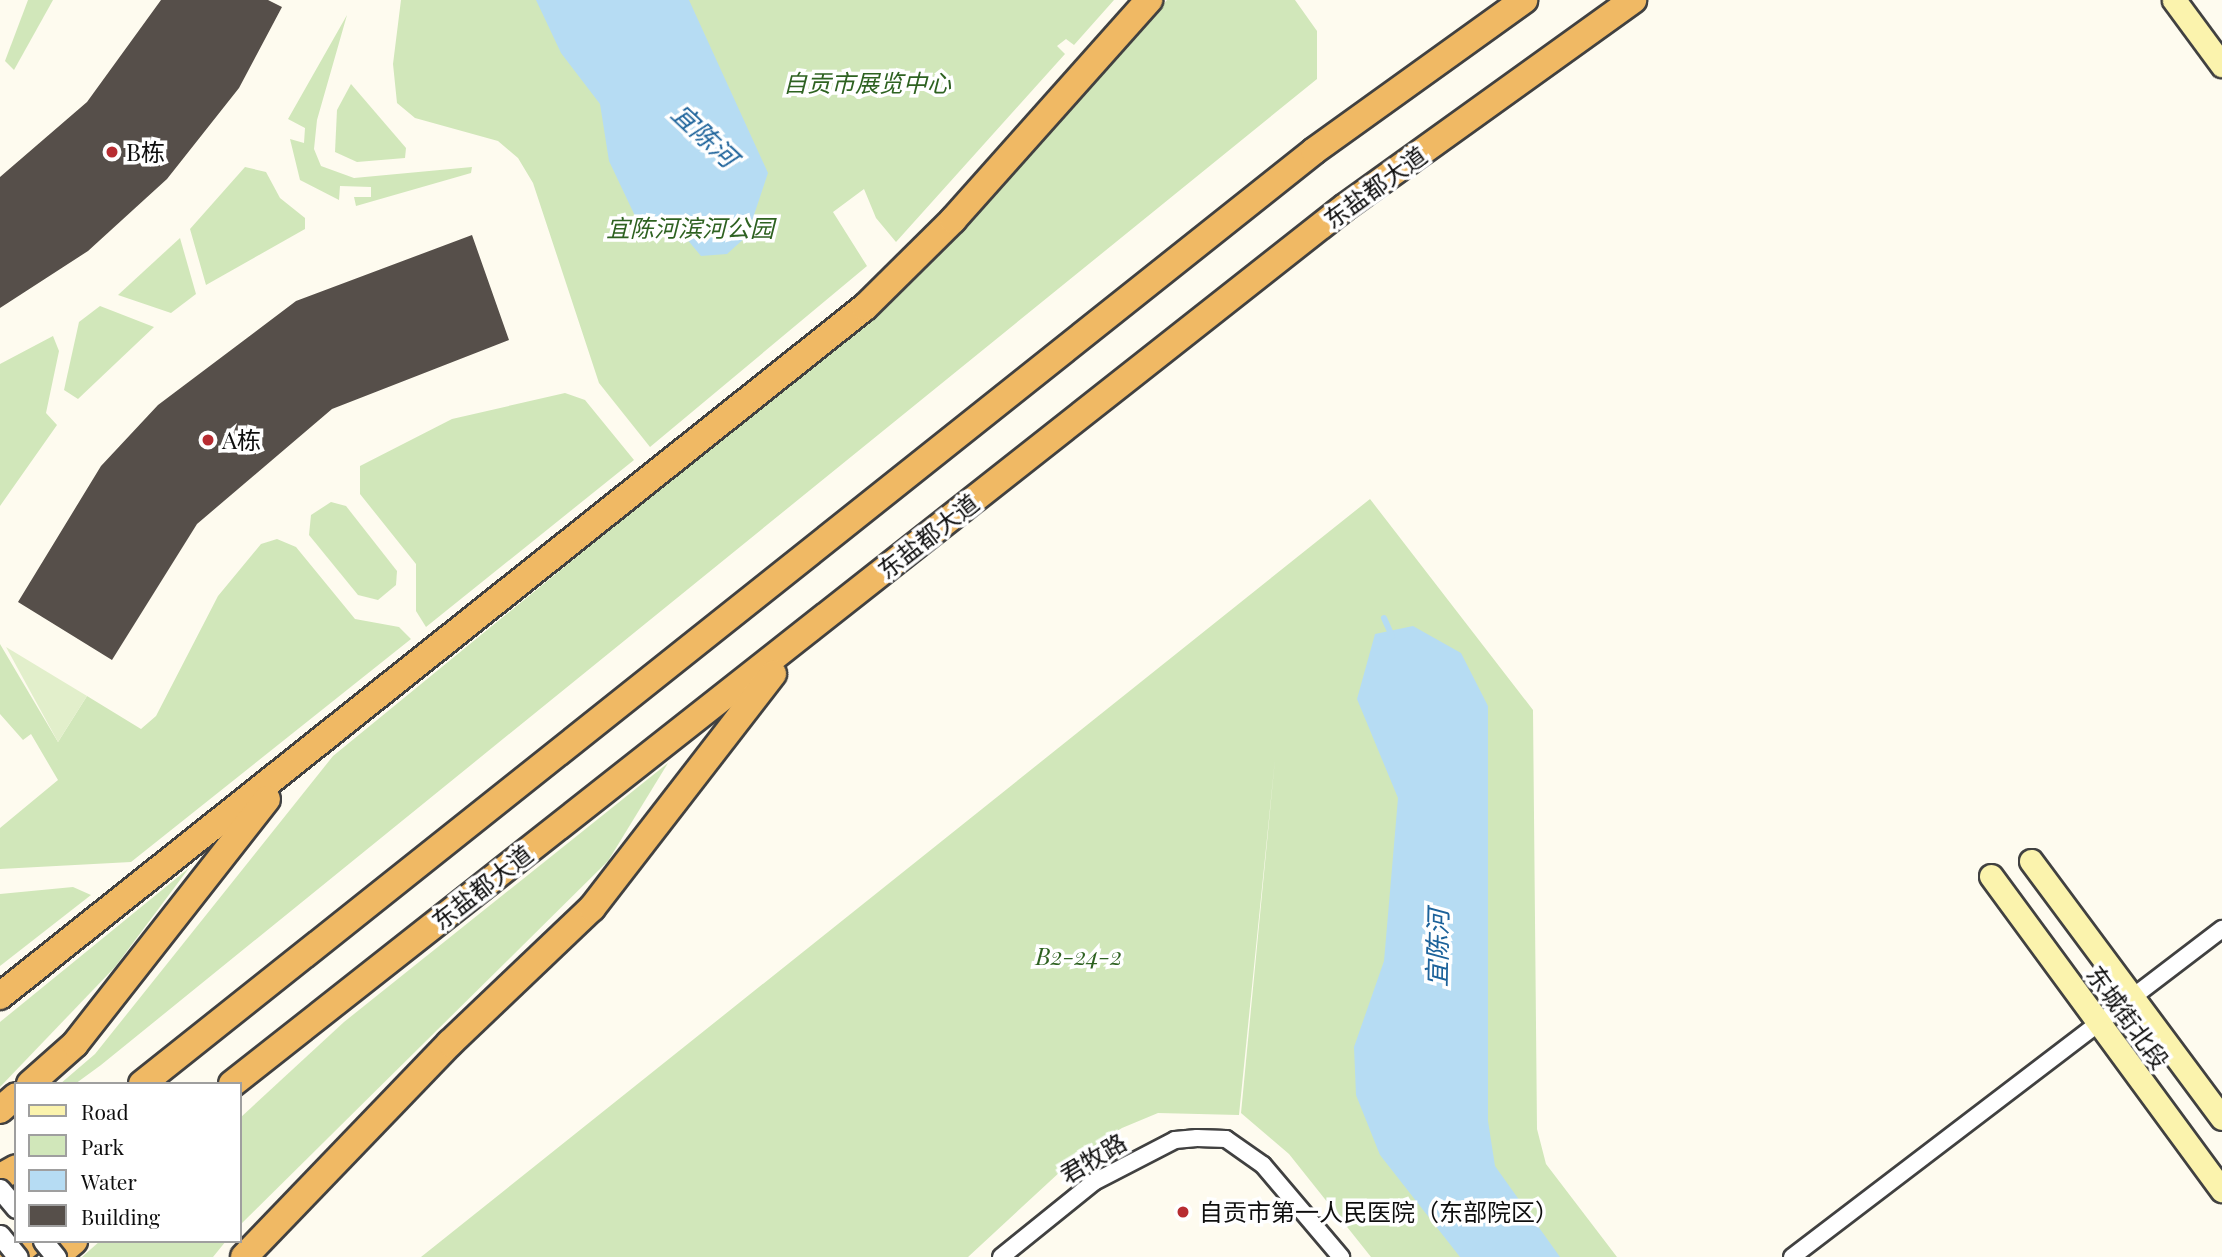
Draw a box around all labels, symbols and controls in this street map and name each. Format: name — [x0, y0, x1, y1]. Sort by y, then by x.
park label: 自贡市展览中心 — [783, 69, 951, 97]
water label: 宜陈河 — [666, 97, 744, 173]
place label: B栋 — [126, 138, 165, 166]
street label: 东盐都大道 — [1318, 140, 1432, 234]
marker: B栋 — [104, 144, 120, 160]
park label: 宜陈河滨河公园 — [606, 214, 774, 242]
place label: A栋 — [222, 426, 261, 454]
marker: A栋 — [200, 432, 216, 448]
street label: 东盐都大道 — [872, 488, 984, 584]
street label: 东盐都大道 — [426, 839, 538, 935]
water label: 宜陈河 — [1421, 909, 1453, 987]
park label: B2-24-2 — [1036, 942, 1122, 970]
street label: 东城街北段 — [2081, 960, 2175, 1074]
legend — [14, 1082, 242, 1243]
text: Road — [81, 1097, 129, 1125]
street label: 君牧路 — [1055, 1127, 1131, 1189]
text: Park — [81, 1132, 124, 1160]
text: Water — [81, 1167, 137, 1195]
place label: 自贡市第一人民医院（东部院区） — [1199, 1198, 1559, 1226]
text: Building — [81, 1202, 160, 1230]
marker: 自贡市第一人民医院（东部院区） — [1173, 1202, 1193, 1222]

